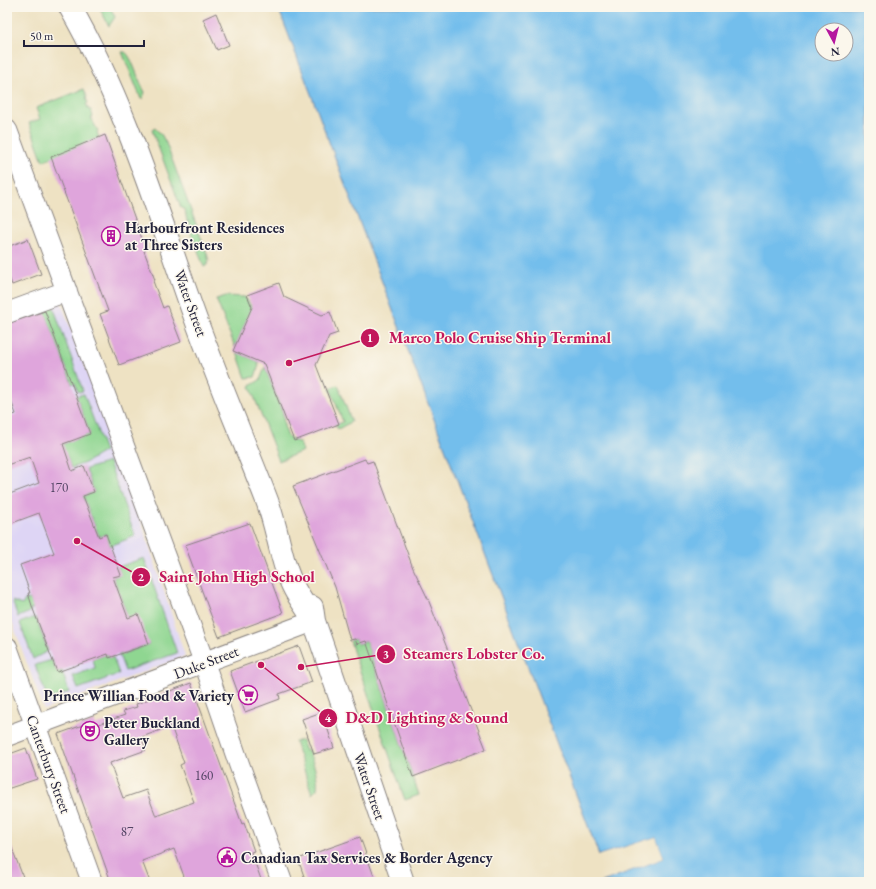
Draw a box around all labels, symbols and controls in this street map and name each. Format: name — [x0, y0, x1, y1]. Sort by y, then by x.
scale bar — [24, 22, 144, 48]
north arrow — [814, 22, 854, 62]
text: 50 m — [30, 28, 54, 44]
text: N — [830, 44, 840, 59]
place label: Harbourfront Residences at Three Sisters — [125, 218, 284, 254]
building icon: Harbourfront Residences at Three Sisters — [100, 225, 122, 247]
street label: Water Street — [170, 267, 212, 339]
callout: Marco Polo Cruise Ship Terminal — [360, 324, 619, 352]
text: Marco Polo Cruise Ship Terminal — [389, 327, 612, 348]
text: 1 — [367, 330, 373, 346]
house number: 170 — [50, 479, 68, 496]
callout: Saint John High School — [131, 563, 323, 591]
text: Saint John High School — [159, 566, 315, 587]
text: 2 — [138, 569, 145, 585]
callout: Steamers Lobster Co. — [376, 640, 553, 668]
street label: Duke Street — [171, 641, 241, 683]
text: Steamers Lobster Co. — [403, 643, 545, 664]
text: 3 — [383, 646, 389, 662]
supermarket icon: Prince Willian Food & Variety — [237, 684, 259, 706]
place label: Prince Willian Food & Variety — [43, 686, 235, 705]
callout: D&D Lighting & Sound — [318, 704, 517, 732]
text: D&D Lighting & Sound — [346, 707, 509, 728]
text: 4 — [325, 710, 332, 726]
street label: Canterbury Street — [22, 712, 76, 816]
place label: Peter Buckland Gallery — [104, 713, 201, 749]
theatre icon: Peter Buckland Gallery — [79, 720, 101, 742]
street label: Water Street — [350, 750, 390, 822]
house number: 160 — [195, 767, 213, 784]
house number: 87 — [121, 823, 134, 840]
public building icon: Canadian Tax Services & Border Agency — [216, 846, 238, 868]
place label: Canadian Tax Services & Border Agency — [241, 848, 494, 867]

